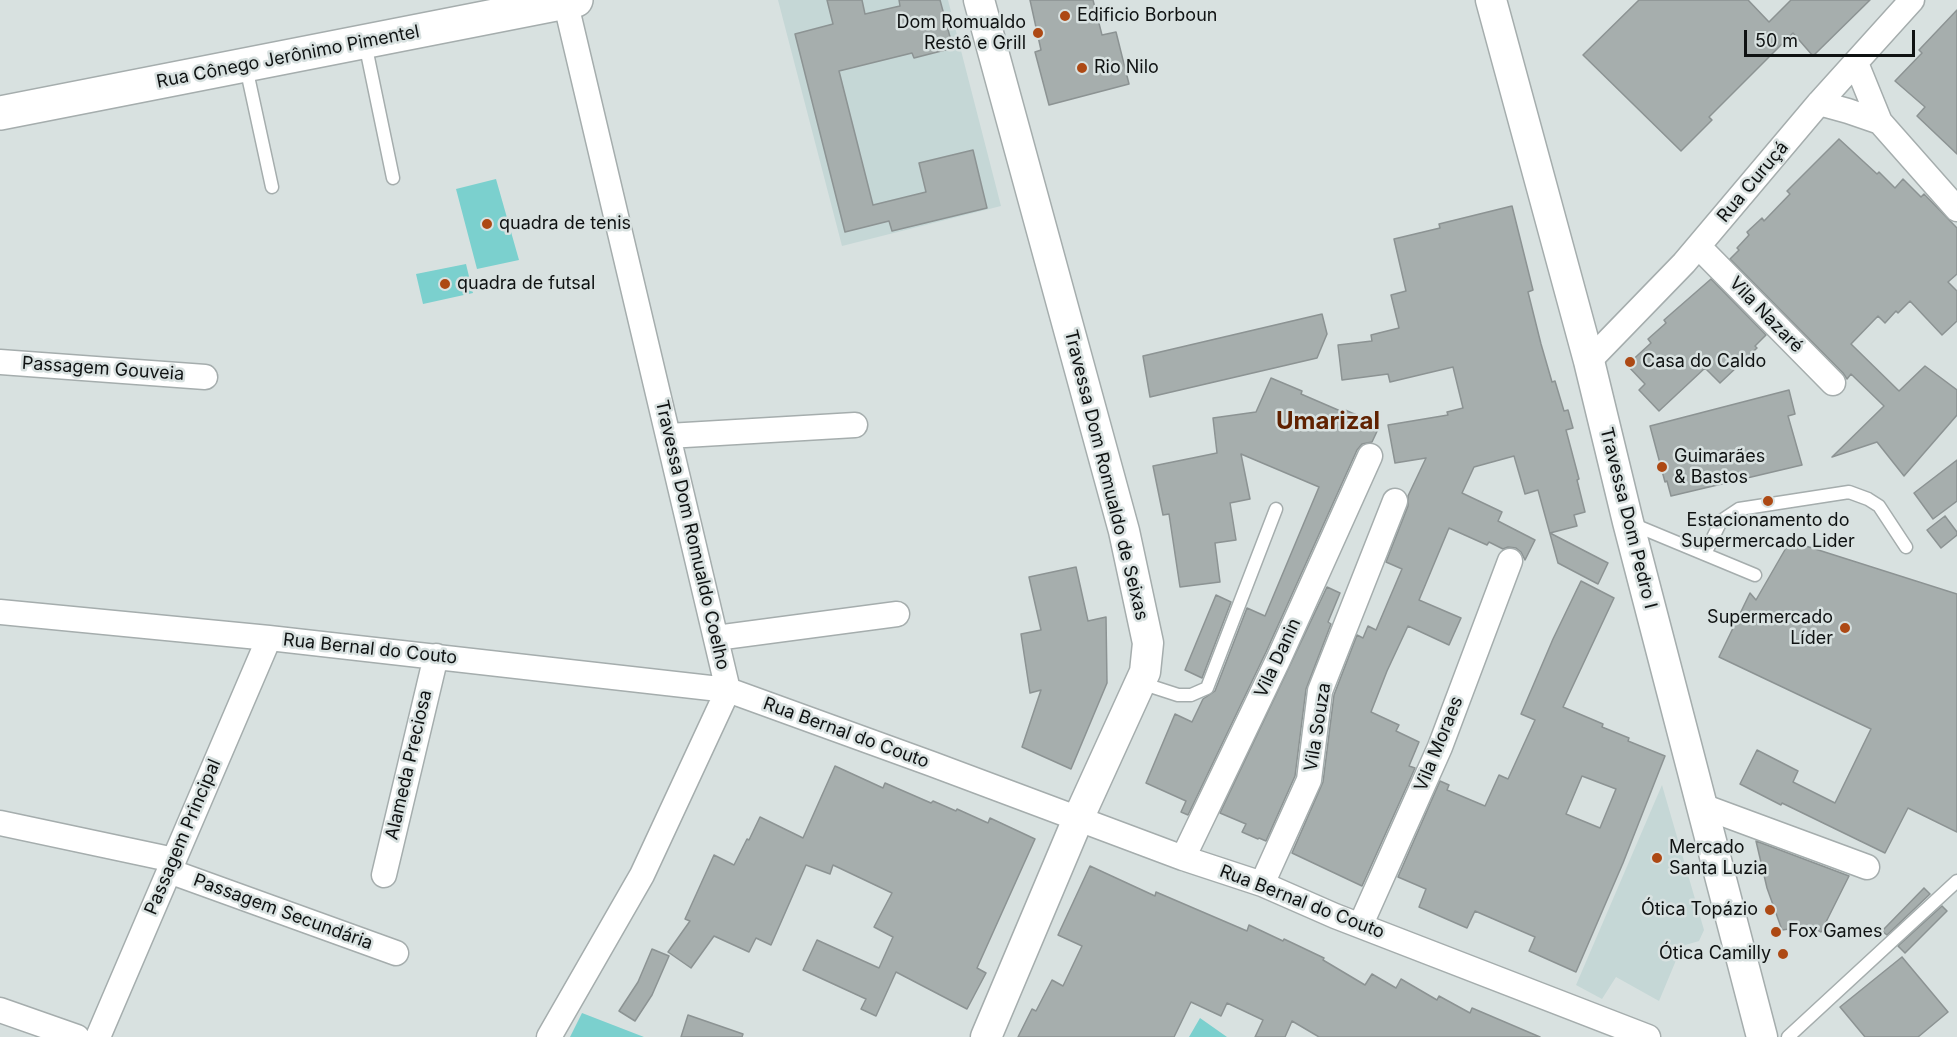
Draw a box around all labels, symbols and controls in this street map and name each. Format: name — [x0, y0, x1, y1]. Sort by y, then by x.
place label: Edificio Borboun — [1077, 5, 1217, 27]
marker: Edificio Borboun — [1058, 9, 1072, 23]
place label: Dom Romualdo Restô e Grill — [897, 12, 1026, 54]
scale bar — [1747, 18, 1918, 56]
street label: Rua Cônego Jerônimo Pimentel — [155, 21, 421, 93]
marker: Dom Romualdo Restô e Grill — [1031, 26, 1045, 40]
text: 50 m — [1755, 30, 1798, 51]
place label: Rio Nilo — [1094, 57, 1159, 79]
marker: Rio Nilo — [1075, 61, 1089, 75]
street label: Rua Curuçá — [1713, 137, 1793, 227]
place label: quadra de tenis — [499, 213, 631, 235]
marker: quadra de tenis — [480, 217, 494, 231]
place label: quadra de futsal — [457, 273, 595, 295]
street label: Vila Nazaré — [1725, 273, 1807, 357]
marker: quadra de futsal — [438, 277, 452, 291]
street label: Travessa Dom Romualdo de Seixas — [1059, 328, 1153, 622]
place label: Casa do Caldo — [1642, 351, 1766, 373]
street label: Passagem Gouveia — [21, 353, 185, 385]
marker: Casa do Caldo — [1623, 355, 1637, 369]
street label: Travessa Dom Romualdo Coelho — [650, 398, 734, 672]
district label: Umarizal — [1276, 408, 1380, 436]
street label: Travessa Dom Pedro I — [1595, 425, 1661, 611]
place label: Guimarães & Bastos — [1674, 446, 1765, 488]
marker: Guimarães & Bastos — [1655, 460, 1669, 474]
marker: Estacionamento do Supermercado Lider — [1761, 494, 1775, 508]
place label: Estacionamento do Supermercado Lider — [1681, 510, 1855, 552]
place label: Supermercado Líder — [1707, 607, 1833, 650]
street label: Vila Danin — [1250, 615, 1306, 701]
marker: Supermercado Líder — [1838, 621, 1852, 635]
street label: Rua Bernal do Couto — [282, 629, 458, 669]
street label: Vila Souza — [1300, 681, 1336, 773]
street label: Alameda Preciosa — [381, 688, 437, 842]
street label: Rua Bernal do Couto — [760, 693, 932, 773]
street label: Vila Moraes — [1410, 693, 1468, 795]
street label: Passagem Principal — [140, 756, 226, 918]
place label: Mercado Santa Luzia — [1669, 837, 1768, 880]
marker: Mercado Santa Luzia — [1650, 851, 1664, 865]
street label: Rua Bernal do Couto — [1217, 861, 1387, 943]
street label: Passagem Secundária — [190, 869, 376, 955]
place label: Ótica Topázio — [1641, 899, 1758, 921]
marker: Ótica Topázio — [1763, 903, 1777, 917]
place label: Fox Games — [1788, 921, 1882, 943]
marker: Fox Games — [1769, 925, 1783, 939]
place label: Ótica Camilly — [1659, 943, 1771, 965]
marker: Ótica Camilly — [1776, 947, 1790, 961]

